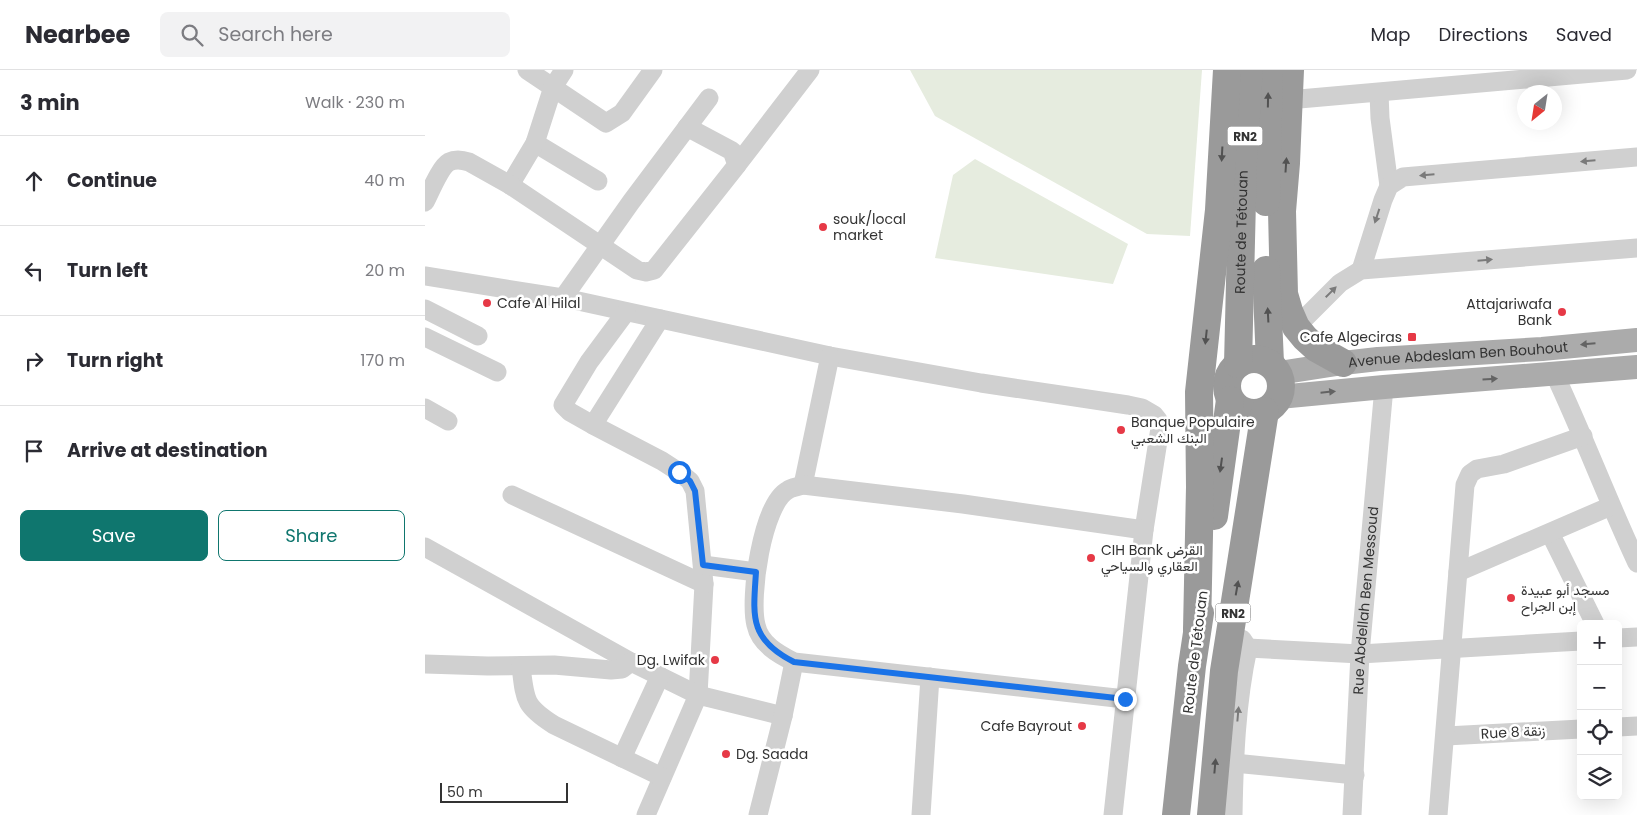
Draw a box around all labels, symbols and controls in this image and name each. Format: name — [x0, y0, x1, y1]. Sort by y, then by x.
search box — [160, 12, 510, 57]
text: Nearbee — [25, 18, 130, 51]
icon: search — [178, 21, 206, 49]
text: Search here — [218, 21, 333, 48]
text: Map — [1371, 22, 1410, 47]
text: Directions — [1438, 22, 1528, 47]
text: Saved — [1556, 22, 1612, 47]
north arrow — [1517, 85, 1562, 130]
text: 3 min — [20, 88, 80, 117]
text: Walk · 230 m — [305, 91, 405, 114]
one-way arrow — [1264, 91, 1272, 107]
road number: RN2 — [1227, 126, 1263, 146]
one-way arrow — [1218, 146, 1226, 162]
one-way arrow — [1282, 157, 1290, 173]
one-way arrow — [1580, 157, 1596, 165]
icon: ahead — [20, 167, 48, 195]
text: Continue — [67, 167, 157, 194]
text: 40 m — [364, 169, 405, 192]
street label: Route de Tétouan — [1230, 170, 1253, 294]
one-way arrow — [1418, 171, 1434, 179]
place label: souk/local market — [833, 209, 906, 245]
one-way arrow — [1373, 209, 1381, 224]
marker: souk/local market — [817, 221, 829, 233]
one-way arrow — [1477, 255, 1493, 263]
icon: left — [20, 257, 48, 285]
text: Turn left — [67, 257, 148, 284]
text: 20 m — [365, 259, 405, 282]
one-way arrow — [1325, 286, 1337, 298]
place label: Cafe Al Hilal — [497, 293, 580, 313]
place label: Attajariwafa Bank — [1466, 294, 1553, 330]
marker: Cafe Al Hilal — [481, 297, 493, 309]
one-way arrow — [1263, 306, 1271, 322]
marker: Attajariwafa Bank — [1556, 306, 1568, 318]
place label: Cafe Algeciras — [1300, 327, 1402, 347]
one-way arrow — [1202, 329, 1210, 345]
marker: Cafe Algeciras — [1406, 331, 1418, 343]
street label: Avenue Abdeslam Ben Bouhout — [1347, 337, 1569, 372]
one-way arrow — [1580, 340, 1596, 348]
icon: right — [20, 347, 48, 375]
text: Turn right — [67, 347, 163, 374]
text: 170 m — [360, 349, 405, 372]
one-way arrow — [1482, 375, 1498, 383]
one-way arrow — [1320, 388, 1336, 396]
place label: Banque Populaire البنك الشعبي — [1131, 412, 1255, 450]
marker: Banque Populaire البنك الشعبي — [1115, 424, 1127, 436]
icon: arrive — [20, 437, 48, 465]
text: Arrive at destination — [67, 437, 268, 464]
one-way arrow — [1217, 458, 1225, 474]
route start — [668, 461, 691, 484]
street label: Rue Abdellah Ben Messoud — [1348, 505, 1383, 695]
button: Save — [20, 510, 208, 561]
button: Share — [218, 510, 405, 561]
place label: CIH Bank القرض العقاري والسياحي — [1101, 540, 1203, 578]
marker: CIH Bank القرض العقاري والسياحي — [1085, 552, 1097, 564]
one-way arrow — [1234, 579, 1242, 595]
place label: مسجد أبو عبيدة إبن الجراح — [1521, 580, 1610, 617]
street label: Route de Tétouan — [1178, 589, 1212, 715]
marker: مسجد أبو عبيدة إبن الجراح — [1505, 592, 1517, 604]
road number: RN2 — [1215, 604, 1251, 622]
map controls — [1577, 620, 1622, 800]
button: + — [1577, 620, 1622, 665]
place label: Dg. Lwifak — [637, 650, 706, 670]
marker: Dg. Lwifak — [709, 654, 721, 666]
button: − — [1577, 665, 1622, 710]
route end — [1114, 688, 1137, 711]
one-way arrow — [1235, 706, 1243, 722]
button: locate — [1577, 710, 1622, 755]
place label: Cafe Bayrout — [981, 716, 1072, 736]
marker: Cafe Bayrout — [1076, 720, 1088, 732]
street label: Rue 8 زنقة — [1480, 720, 1546, 744]
place label: Dg. Saada — [736, 744, 808, 764]
marker: Dg. Saada — [720, 748, 732, 760]
button: layers — [1577, 755, 1622, 800]
one-way arrow — [1212, 758, 1220, 774]
scale bar — [440, 780, 567, 803]
text: 50 m — [447, 782, 483, 802]

